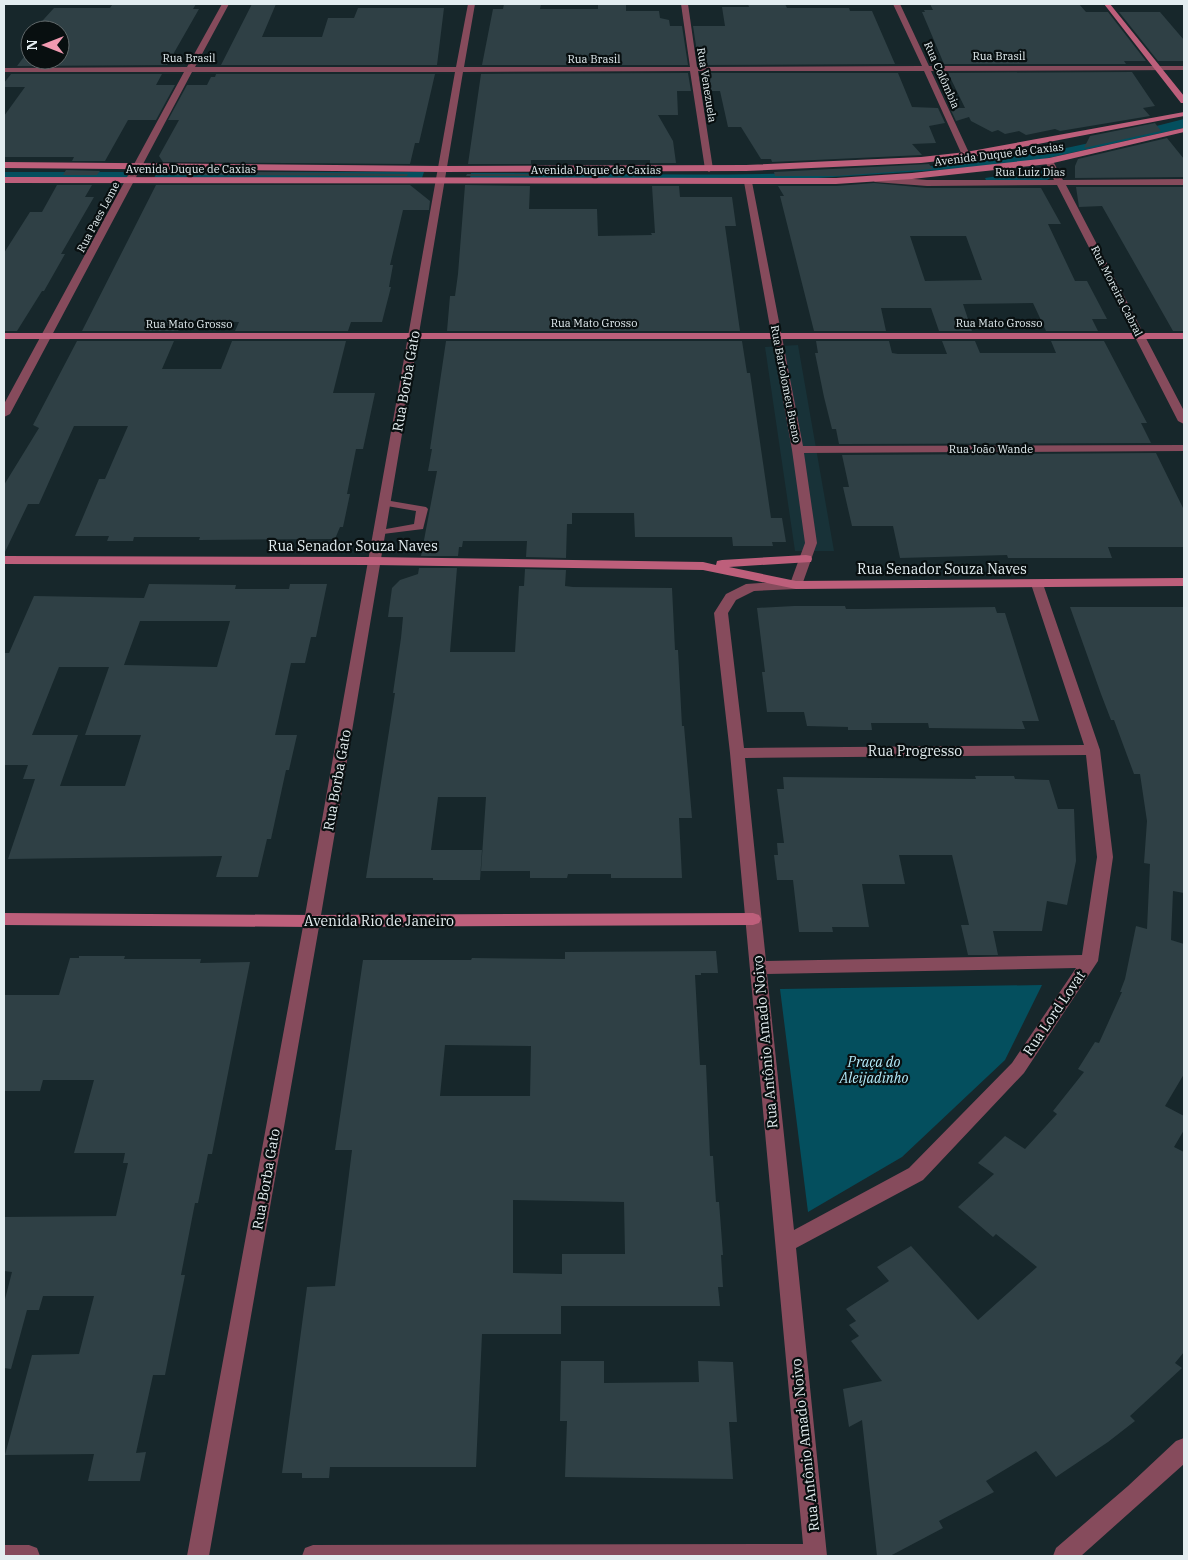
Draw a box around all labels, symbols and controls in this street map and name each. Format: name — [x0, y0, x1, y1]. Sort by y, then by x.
north arrow — [20, 20, 70, 70]
text: N — [23, 39, 41, 51]
street label: Rua Colômbia — [921, 39, 963, 111]
street label: Rua Venezuela — [694, 46, 720, 124]
street label: Rua Brasil — [972, 49, 1026, 63]
street label: Rua Brasil — [162, 51, 216, 65]
street label: Rua Brasil — [567, 52, 621, 66]
street label: Avenida Duque de Caxias — [933, 139, 1065, 169]
street label: Avenida Duque de Caxias — [126, 162, 256, 176]
street label: Avenida Duque de Caxias — [531, 163, 661, 177]
street label: Rua Luiz Dias — [995, 165, 1065, 179]
street label: Rua Paes Leme — [73, 179, 123, 255]
street label: Rua Moreira Cabral — [1088, 243, 1146, 339]
street label: Rua Mato Grosso — [551, 316, 637, 330]
street label: Rua Mato Grosso — [956, 316, 1042, 330]
street label: Rua Mato Grosso — [146, 317, 232, 331]
street label: Rua Bartolomeu Bueno — [768, 324, 804, 444]
street label: Rua Borba Gato — [388, 329, 424, 433]
street label: Rua João Wande — [949, 442, 1033, 456]
street label: Rua Senador Souza Naves — [268, 537, 438, 555]
street label: Rua Senador Souza Naves — [857, 560, 1027, 578]
street label: Rua Borba Gato — [319, 728, 355, 832]
street label: Rua Progresso — [868, 742, 962, 760]
street label: Avenida Rio de Janeiro — [304, 912, 454, 930]
street label: Rua Antônio Amado Noivo — [748, 955, 782, 1129]
street label: Rua Lord Lovat — [1019, 967, 1089, 1059]
park label: Praça do Aleijadinho — [839, 1053, 909, 1087]
street label: Rua Borba Gato — [248, 1127, 284, 1231]
street label: Rua Antônio Amado Noivo — [787, 1358, 823, 1532]

